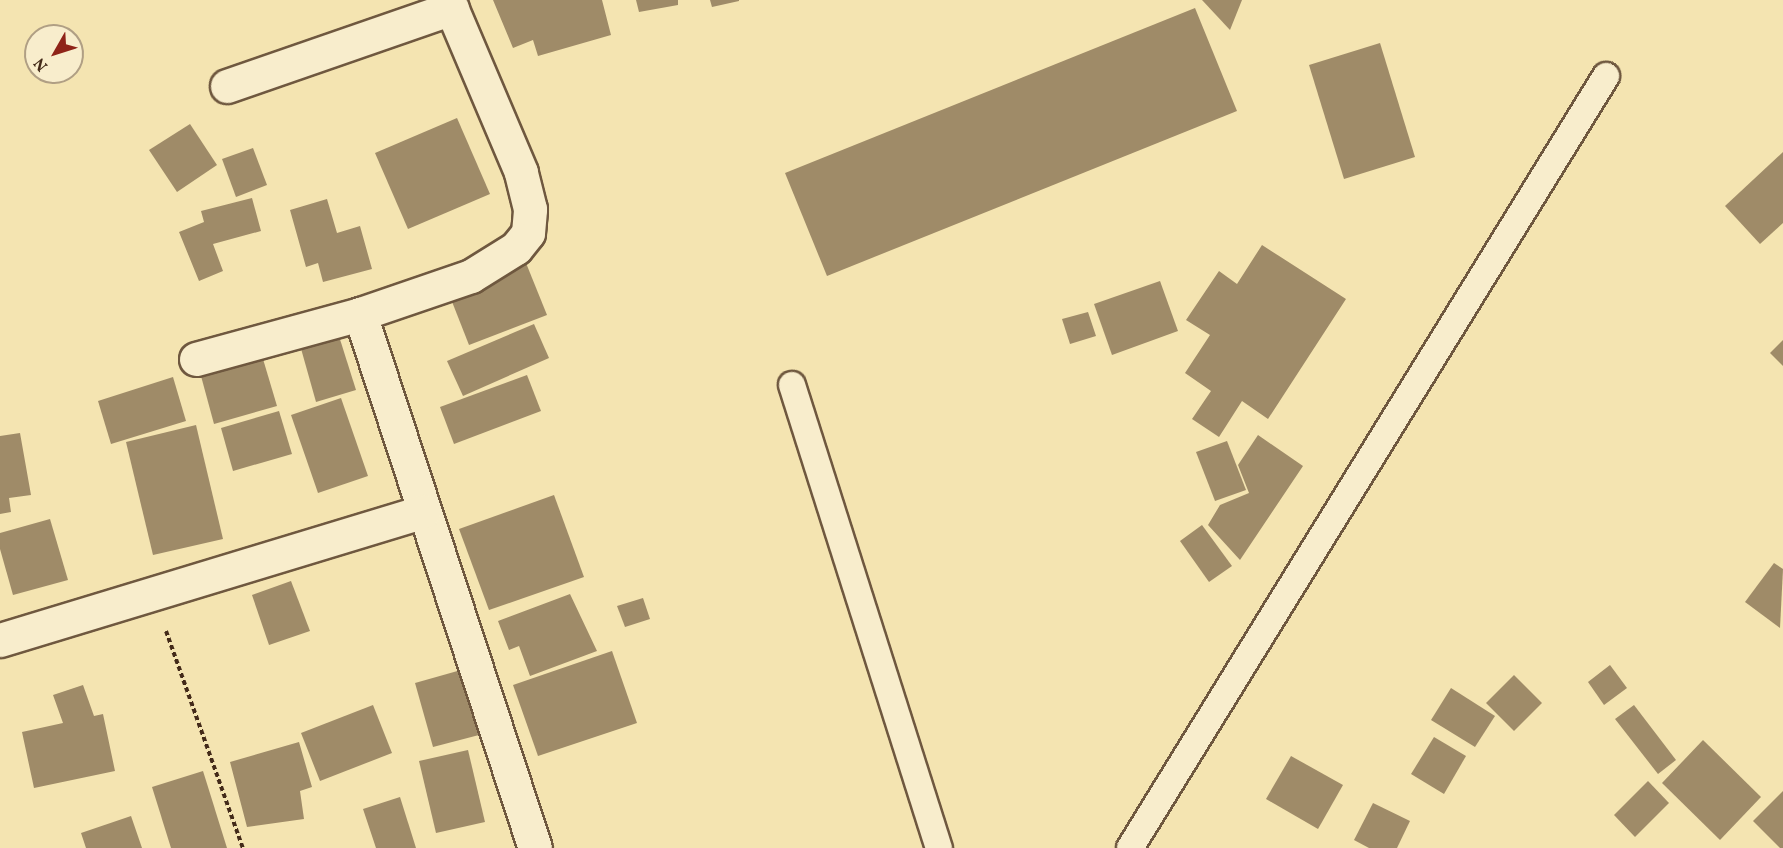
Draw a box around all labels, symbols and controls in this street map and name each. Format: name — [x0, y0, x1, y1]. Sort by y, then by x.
north arrow — [24, 24, 84, 84]
text: N — [29, 53, 54, 76]

